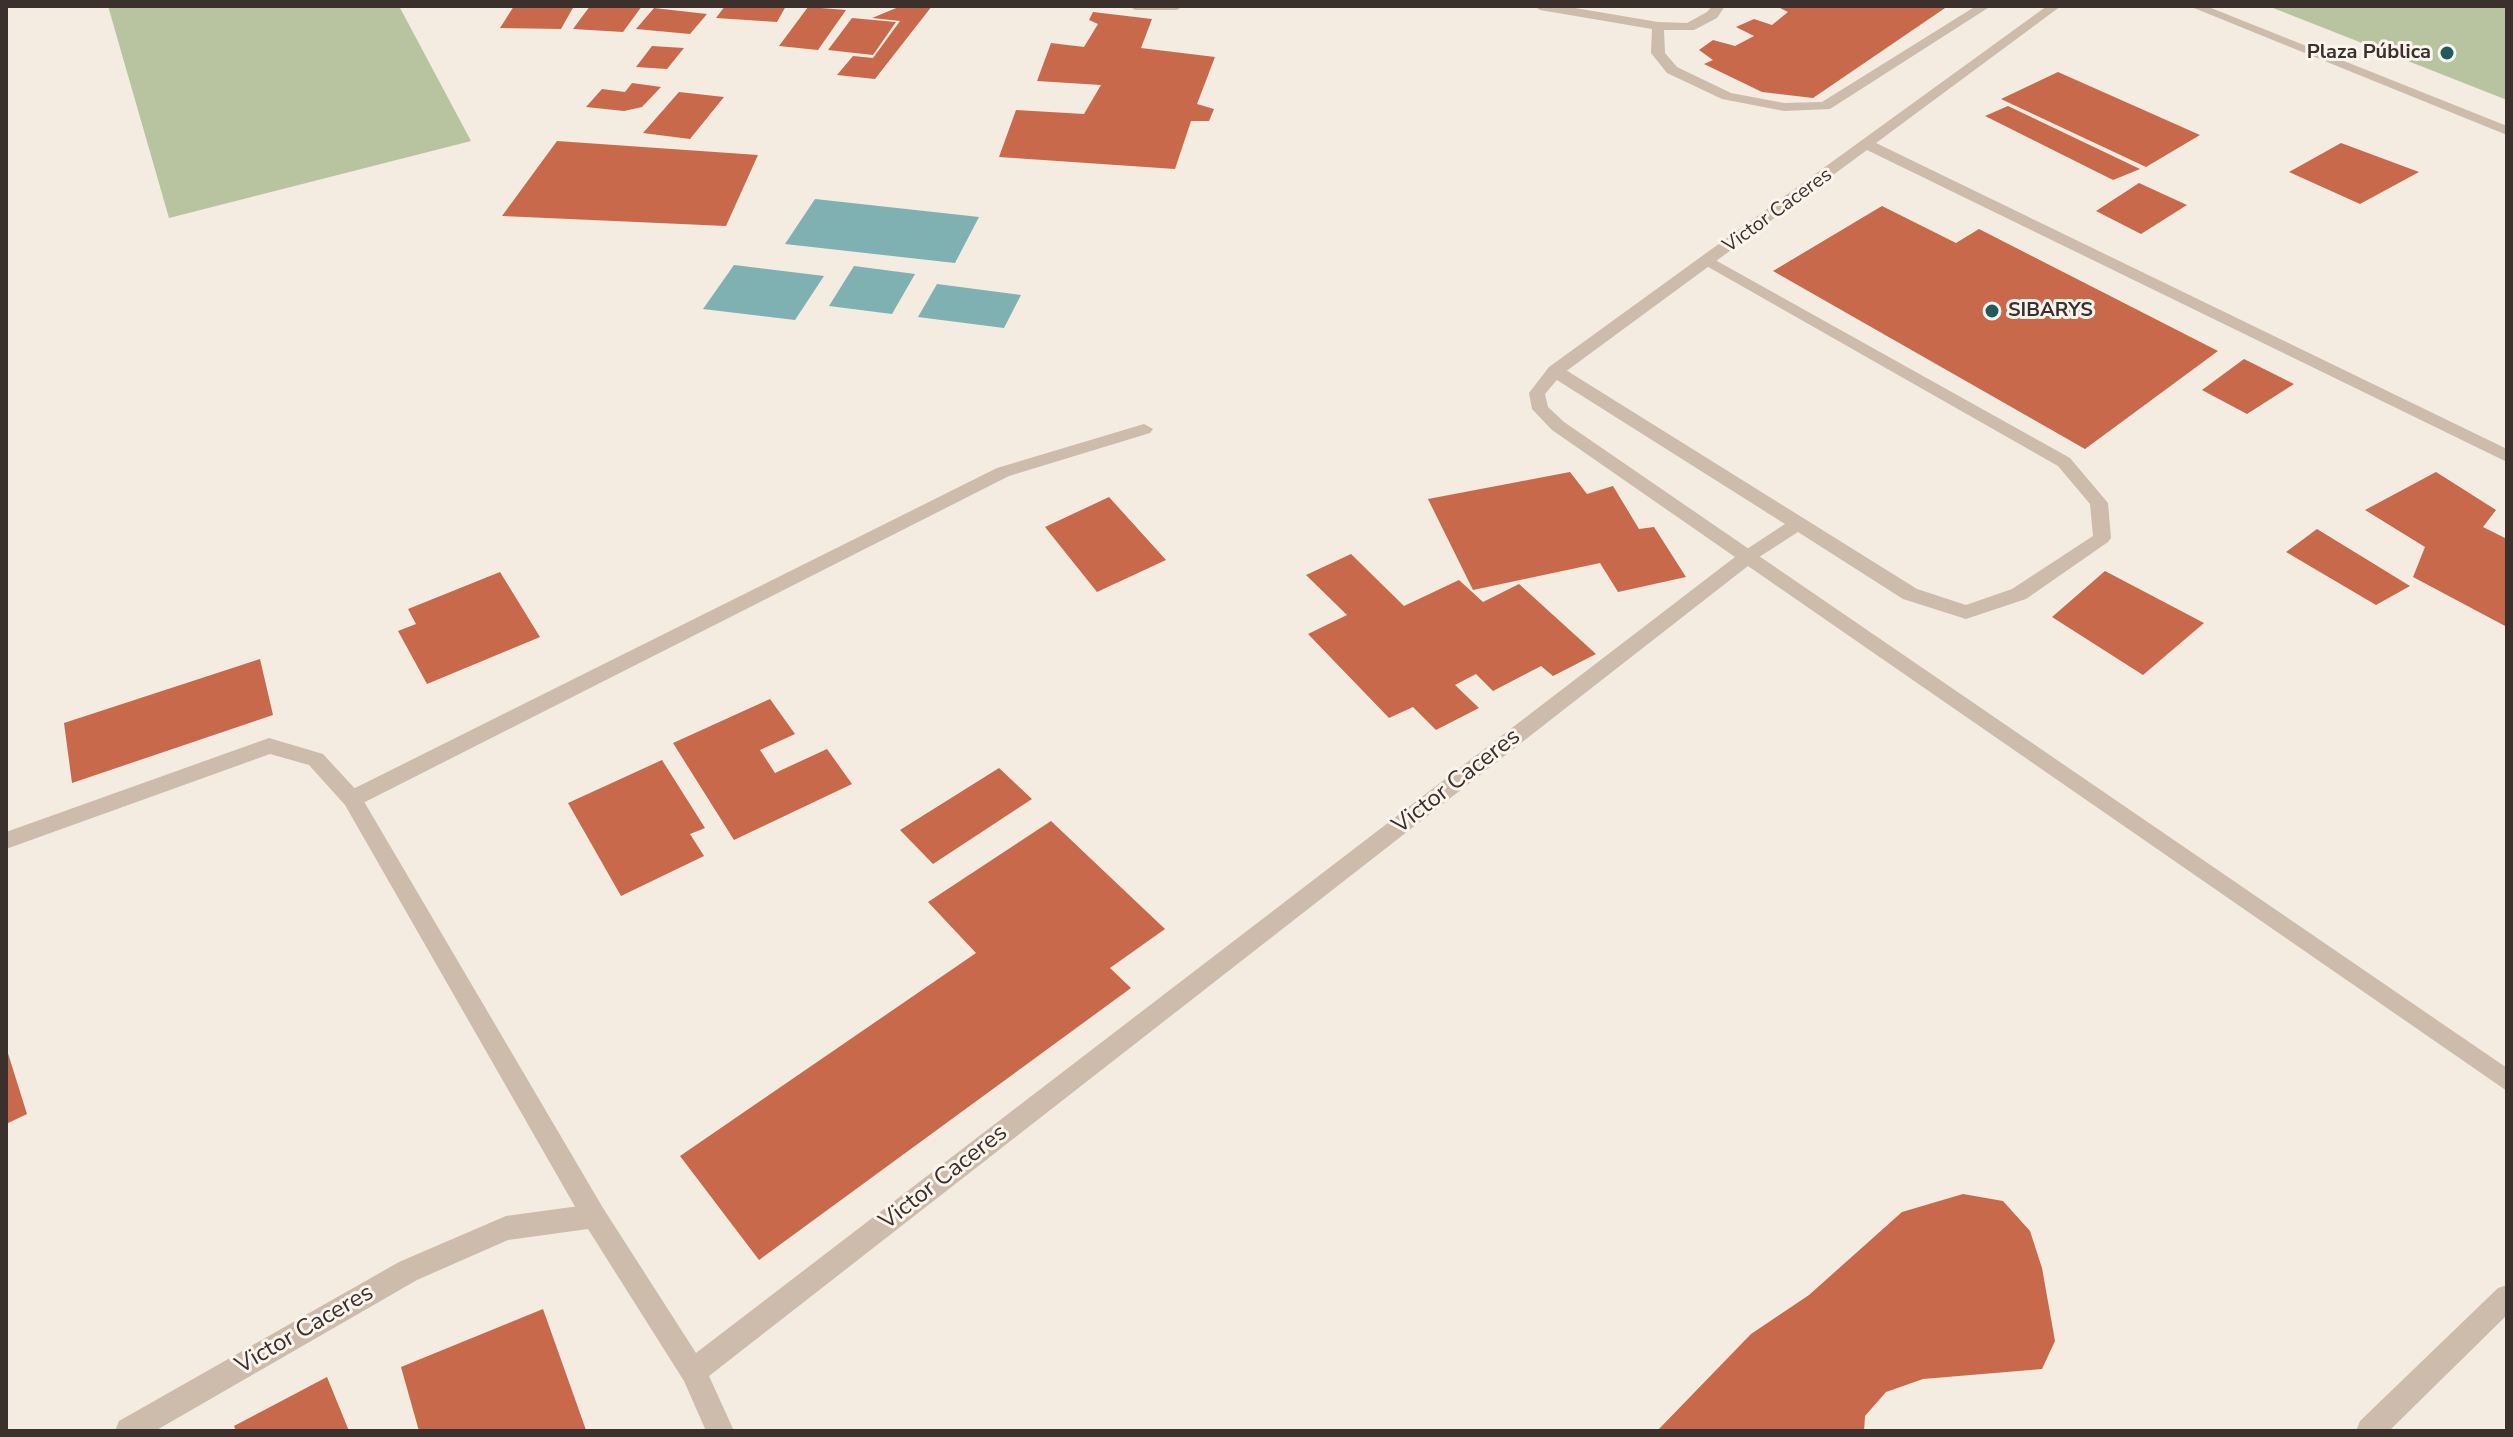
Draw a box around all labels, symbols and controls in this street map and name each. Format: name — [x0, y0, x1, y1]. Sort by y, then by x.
place label: Plaza Pública — [2307, 41, 2431, 65]
marker: Plaza Pública — [2438, 44, 2456, 62]
street label: Victor Caceres — [1719, 163, 1837, 259]
place label: SIBARYS — [2008, 299, 2093, 323]
marker: SIBARYS — [1983, 302, 2001, 320]
street label: Victor Caceres — [1387, 723, 1527, 841]
street label: Victor Caceres — [874, 1119, 1014, 1237]
street label: Victor Caceres — [231, 1279, 379, 1381]

